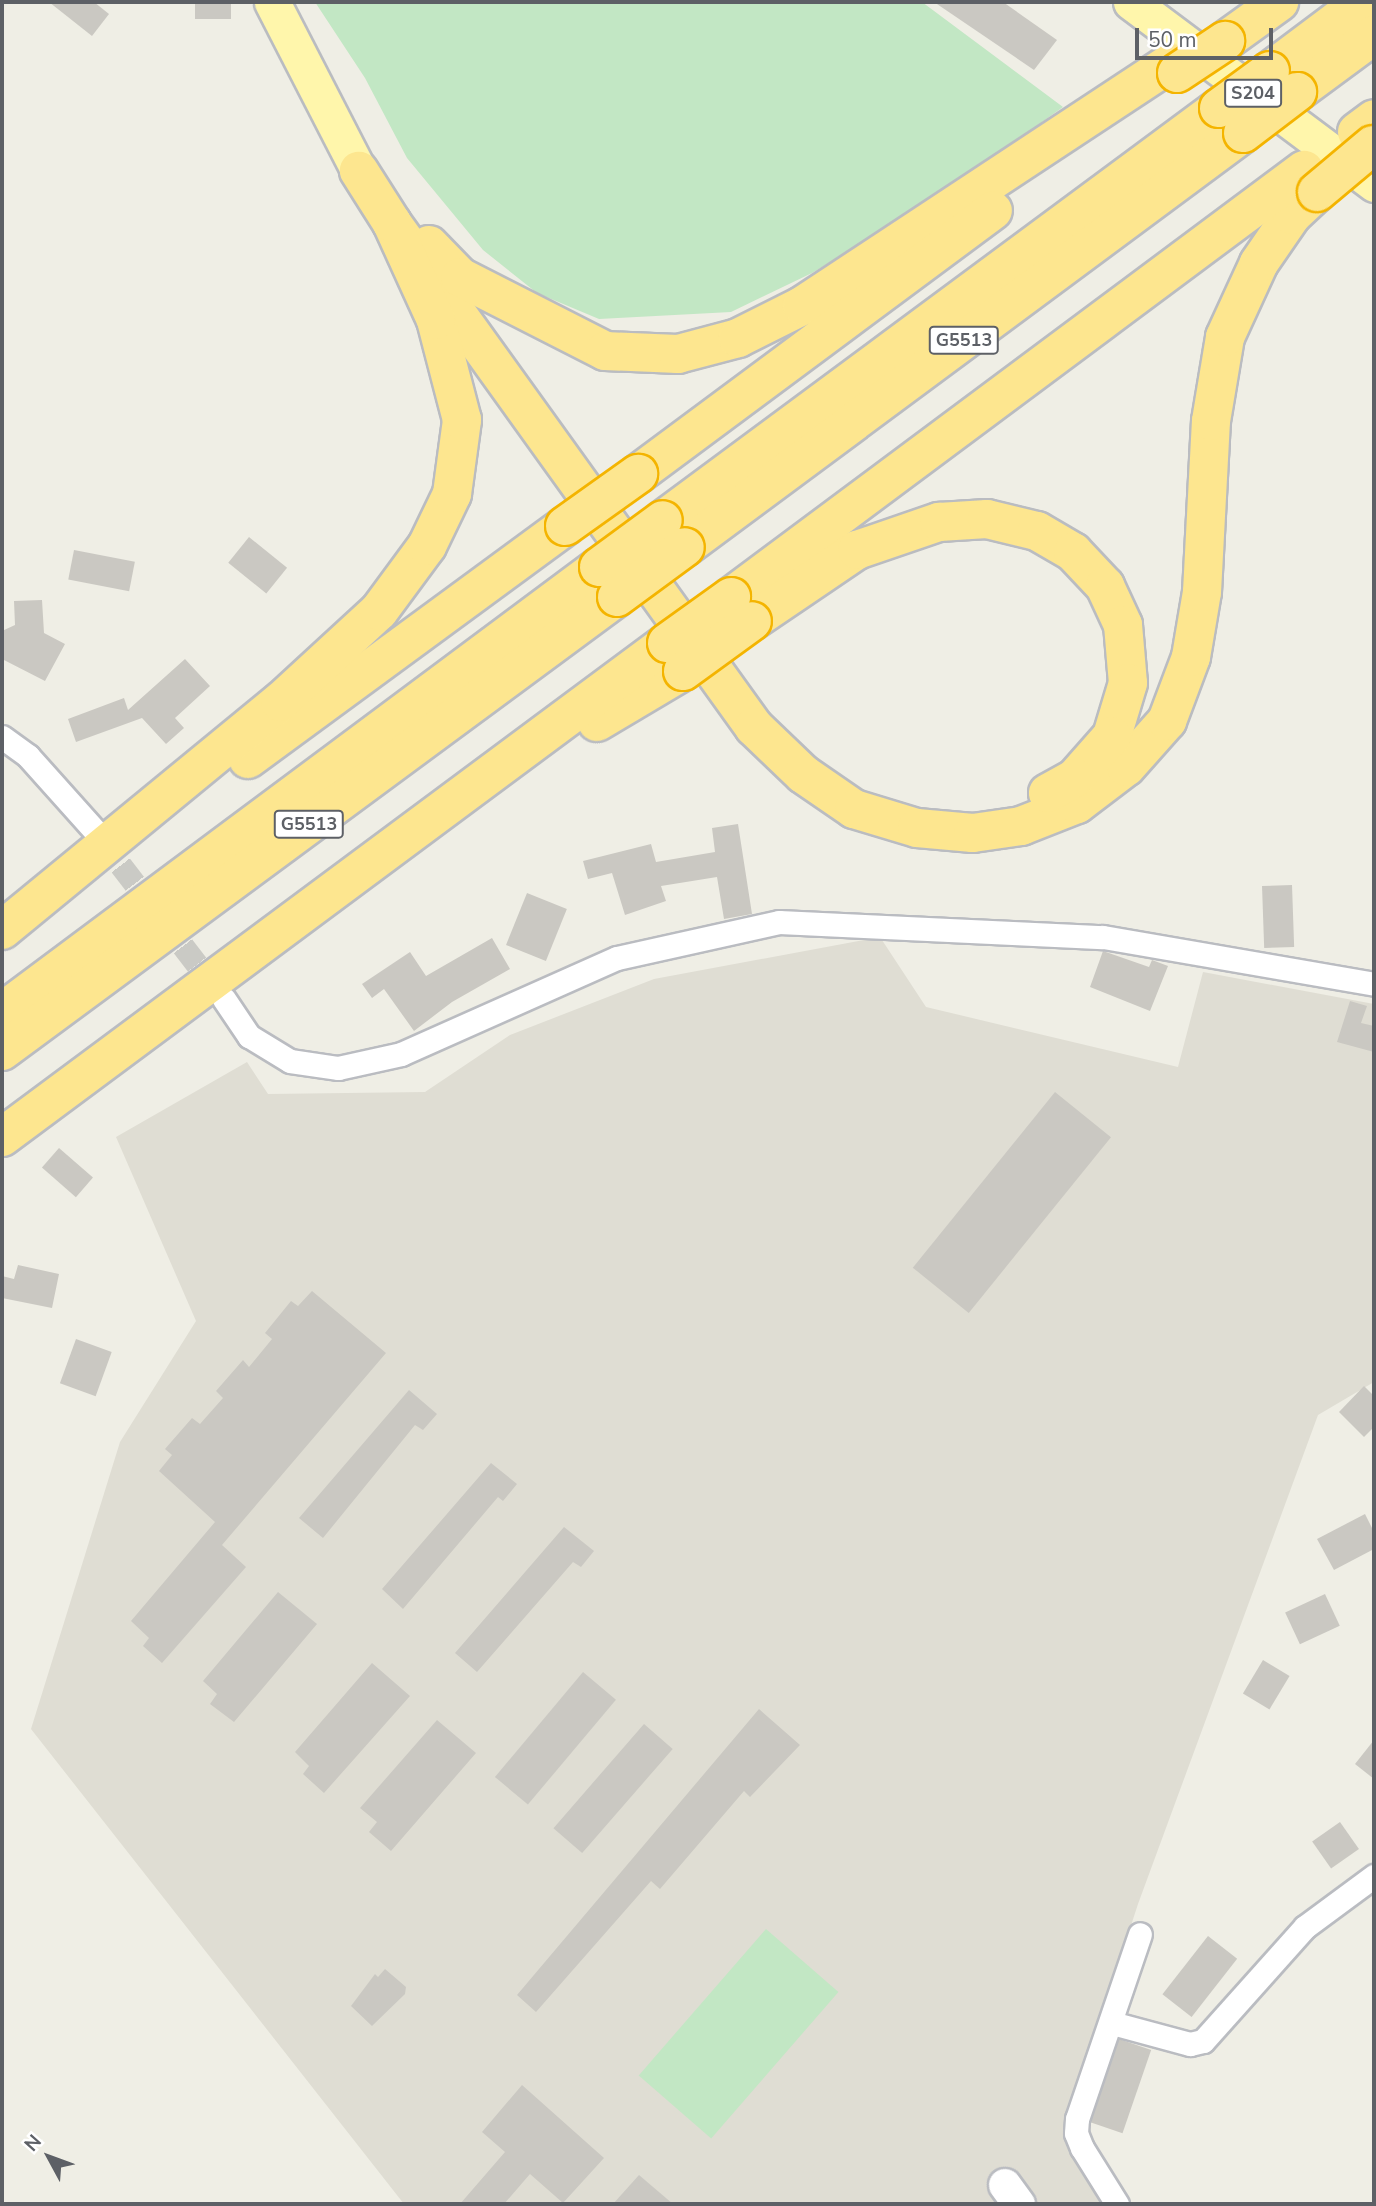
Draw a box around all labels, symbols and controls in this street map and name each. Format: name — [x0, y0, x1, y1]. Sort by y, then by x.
scale bar — [1138, 14, 1276, 58]
text: 50 m — [1148, 26, 1197, 54]
road number: S204 — [1223, 78, 1283, 108]
road number: G5513 — [927, 326, 1001, 354]
road number: G5513 — [272, 810, 346, 838]
north arrow — [14, 2122, 84, 2192]
text: N — [19, 2129, 48, 2157]

